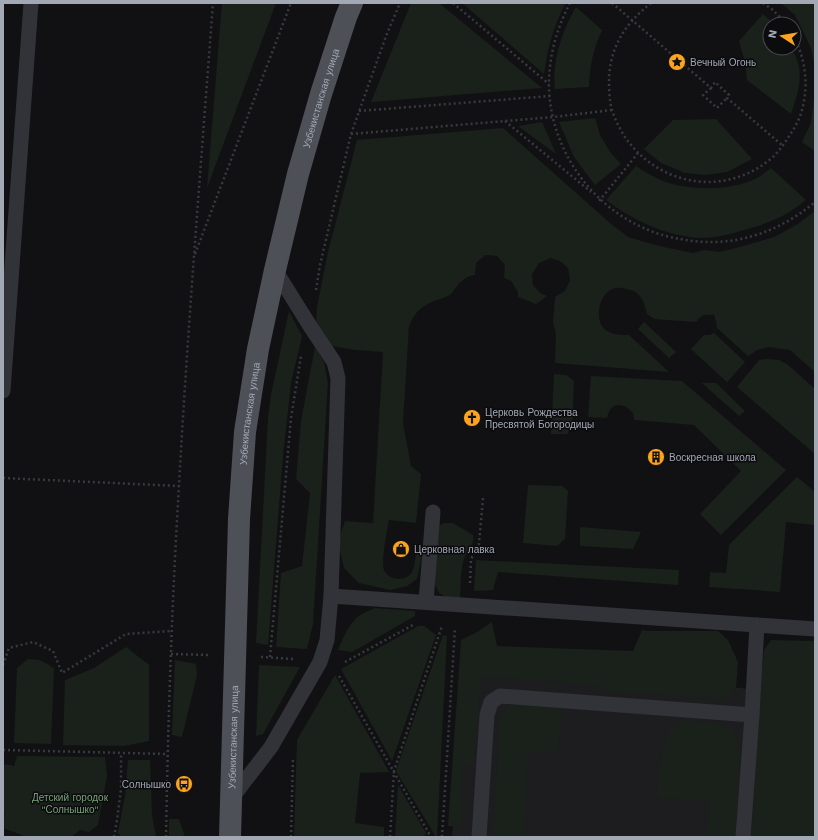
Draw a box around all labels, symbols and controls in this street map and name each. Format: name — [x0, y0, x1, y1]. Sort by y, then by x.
north arrow — [762, 16, 802, 56]
text: N — [766, 29, 780, 39]
street label: Узбекистанская улица — [300, 47, 341, 149]
place icon: Вечный Огонь — [667, 52, 687, 72]
place label: Вечный Огонь — [690, 57, 756, 68]
street label: Узбекистанская улица — [237, 361, 261, 465]
place label: Церковь Рождества Пресвятой Богородицы — [485, 407, 594, 430]
church icon: Церковь Рождества Пресвятой Богородицы — [462, 408, 482, 428]
building icon: Воскресная школа — [646, 447, 666, 467]
place label: Воскресная школа — [669, 452, 756, 463]
shop icon: Церковная лавка — [391, 539, 411, 559]
place label: Церковная лавка — [414, 544, 495, 555]
street label: Узбекистанская улица — [226, 685, 240, 789]
bus stop icon: Солнышко — [174, 774, 194, 794]
place label: Солнышко — [122, 779, 171, 790]
park label: Детский городок "Солнышко" — [32, 792, 109, 815]

